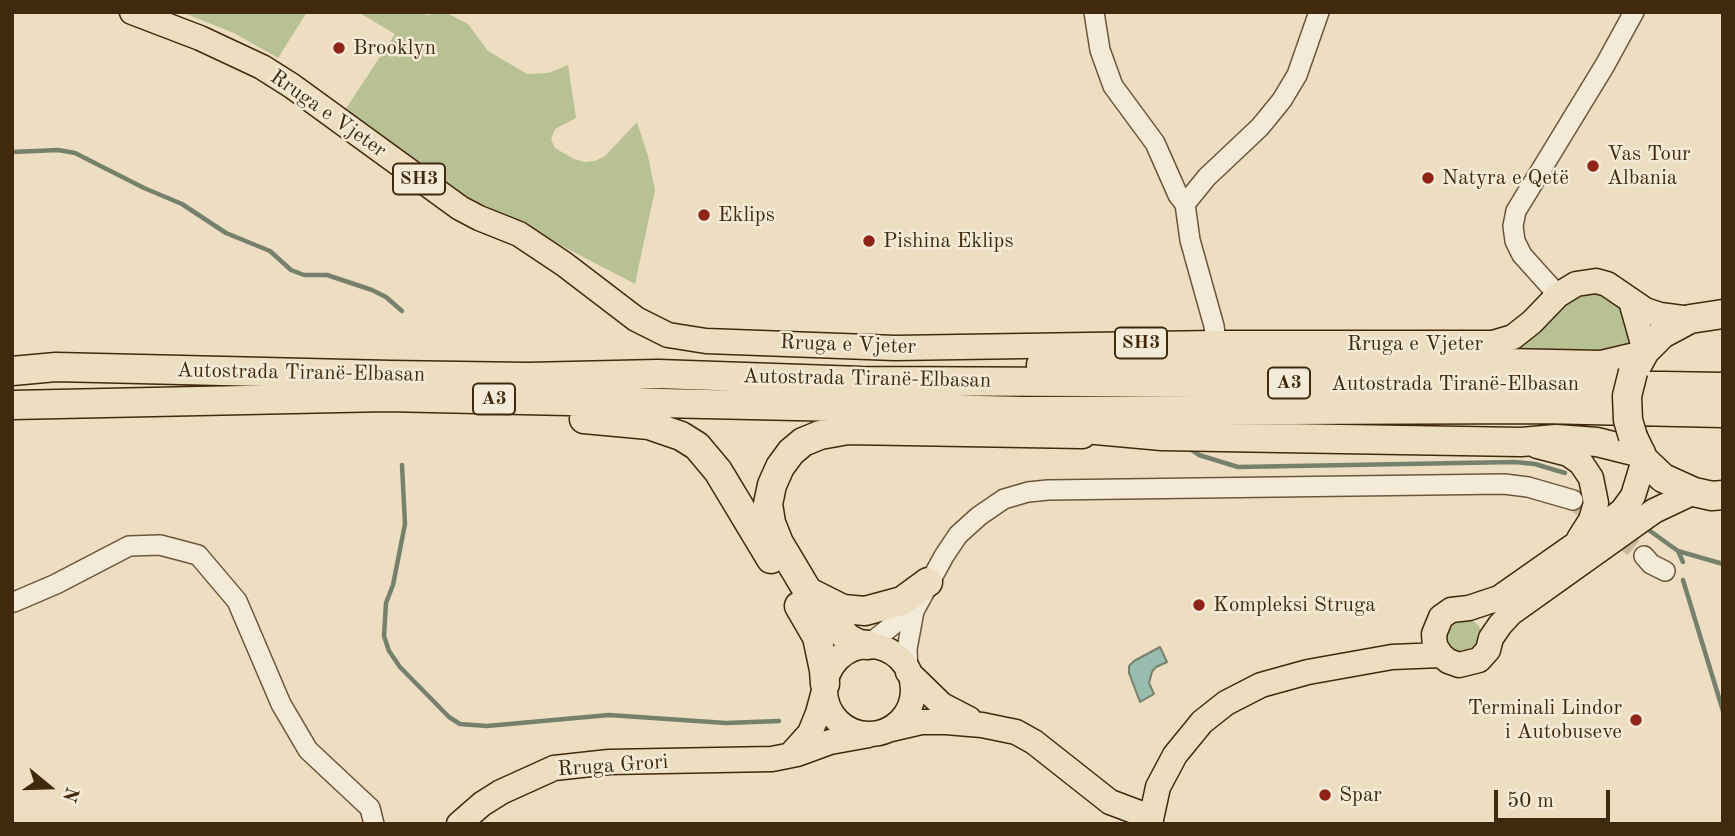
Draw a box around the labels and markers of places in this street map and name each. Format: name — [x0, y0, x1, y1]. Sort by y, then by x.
place label: Brooklyn — [353, 35, 436, 61]
marker: Brooklyn — [331, 40, 347, 56]
place label: Vas Tour Albania — [1607, 141, 1691, 191]
marker: Vas Tour Albania — [1585, 158, 1601, 174]
place label: Natyra e Qetë — [1442, 165, 1569, 191]
marker: Natyra e Qetë — [1420, 170, 1436, 186]
place label: Eklips — [718, 202, 775, 228]
marker: Eklips — [696, 207, 712, 223]
place label: Pishina Eklips — [883, 228, 1013, 254]
marker: Pishina Eklips — [861, 233, 877, 249]
place label: Kompleksi Struga — [1213, 592, 1376, 618]
marker: Kompleksi Struga — [1191, 597, 1207, 613]
place label: Terminali Lindor i Autobuseve — [1468, 695, 1622, 745]
marker: Terminali Lindor i Autobuseve — [1628, 712, 1644, 728]
place label: Spar — [1339, 782, 1382, 808]
marker: Spar — [1317, 787, 1333, 803]

